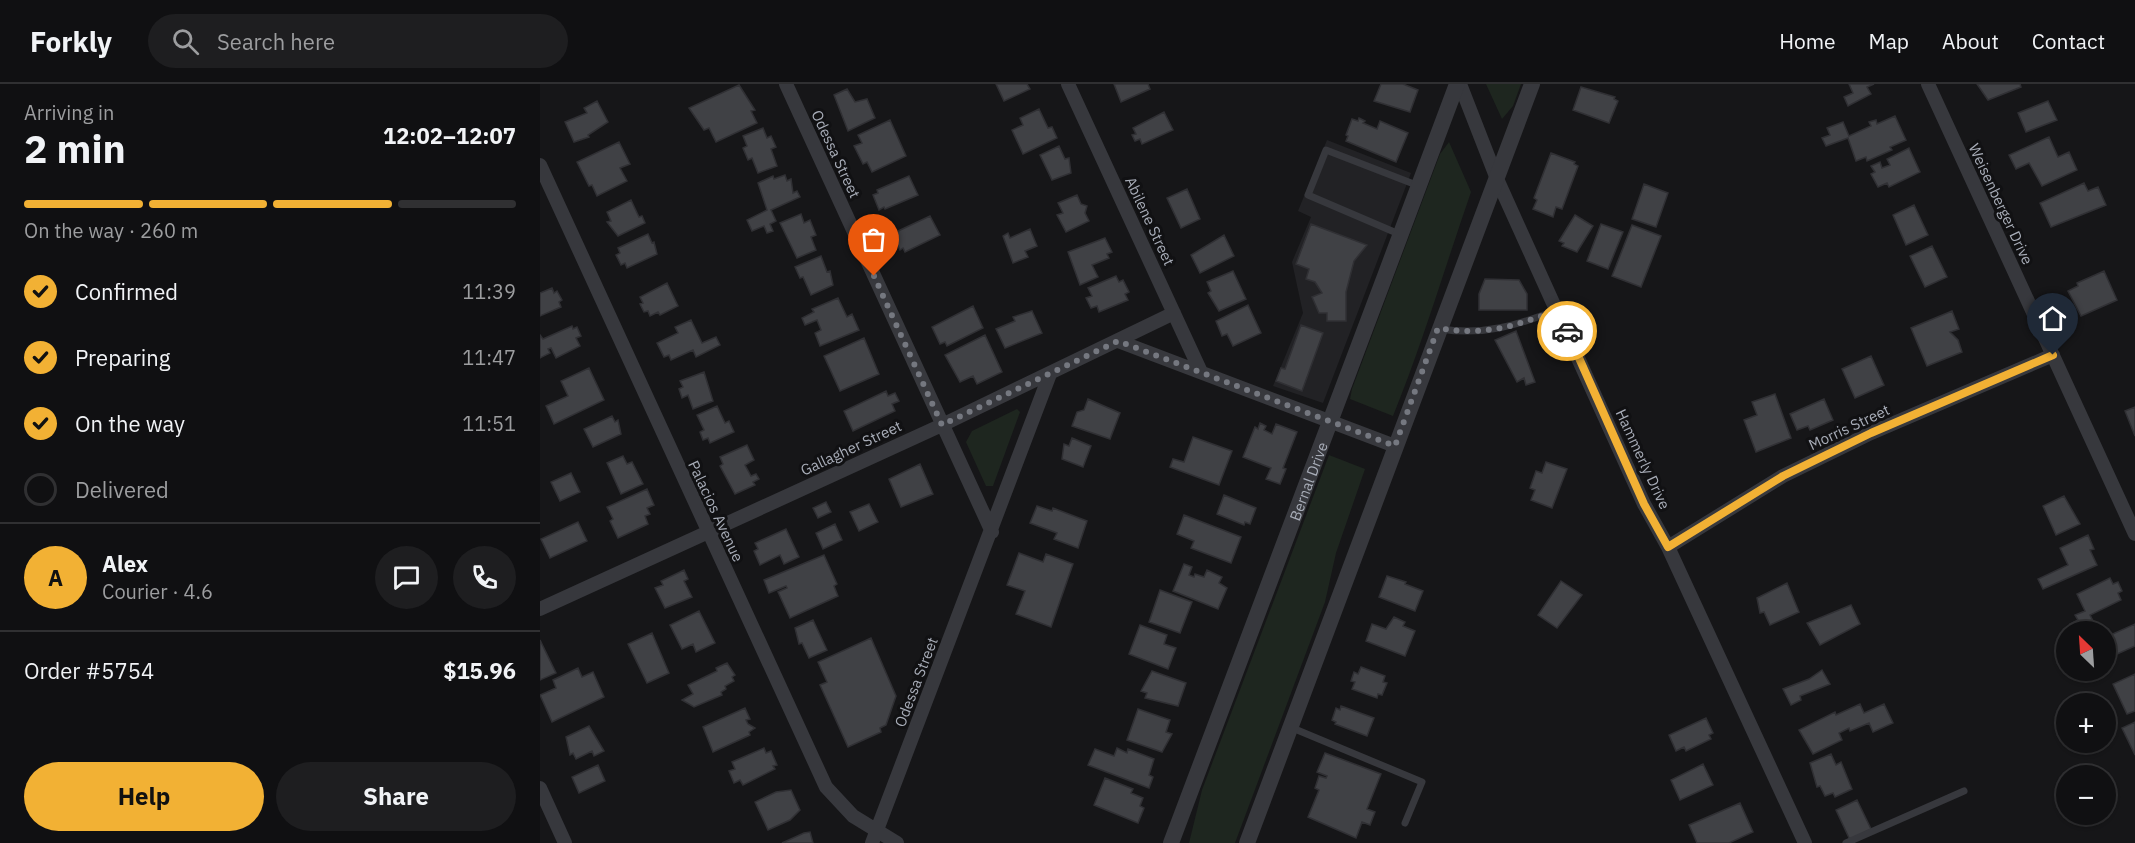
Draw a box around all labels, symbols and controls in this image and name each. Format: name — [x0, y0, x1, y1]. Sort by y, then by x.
search box — [148, 14, 568, 68]
text: Forkly — [30, 23, 112, 60]
icon: search — [169, 25, 202, 58]
text: Search here — [217, 27, 335, 56]
text: Home — [1779, 27, 1836, 55]
text: Map — [1869, 27, 1909, 55]
text: About — [1942, 27, 1999, 55]
text: Contact — [2032, 27, 2105, 55]
text: Arriving in — [24, 99, 114, 126]
street label: Odessa Street — [807, 107, 865, 201]
text: 12:02–12:07 — [383, 121, 516, 150]
text: 2 min — [24, 123, 126, 174]
street label: Weisenberger Drive — [1965, 141, 2037, 267]
street label: Abilene Street — [1121, 174, 1179, 268]
pin — [848, 214, 899, 276]
text: On the way · 260 m — [24, 217, 198, 244]
icon: bag — [857, 223, 890, 256]
icon: check — [24, 275, 57, 308]
text: Confirmed — [75, 277, 178, 306]
text: 11:39 — [462, 278, 516, 305]
pin — [2027, 293, 2078, 355]
courier — [1537, 301, 1597, 361]
icon: home — [2036, 302, 2069, 335]
icon: car — [1551, 315, 1584, 348]
icon: check — [24, 341, 57, 374]
text: Preparing — [75, 343, 170, 372]
text: 11:47 — [462, 344, 516, 371]
street label: Morris Street — [1805, 400, 1893, 454]
street label: Hammerly Drive — [1611, 406, 1675, 512]
icon: check — [24, 407, 57, 440]
text: On the way — [75, 409, 185, 438]
text: 11:51 — [462, 410, 516, 437]
street label: Gallagher Street — [797, 416, 905, 480]
street label: Bernal Drive — [1285, 439, 1332, 523]
street label: Palacios Avenue — [684, 457, 748, 565]
text: Delivered — [75, 475, 169, 504]
button: chat — [375, 546, 438, 609]
button: phone — [453, 546, 516, 609]
text: Alex — [102, 549, 148, 578]
text: A — [48, 563, 63, 592]
text: Courier · 4.6 — [102, 578, 213, 605]
north arrow — [2056, 621, 2116, 681]
map controls — [2056, 621, 2116, 825]
street label: Odessa Street — [890, 634, 942, 730]
text: Order #5754 — [24, 656, 154, 685]
text: $15.96 — [443, 656, 516, 685]
button: + — [2056, 693, 2116, 753]
button: Help — [24, 762, 264, 831]
button: Share — [276, 762, 516, 831]
button: − — [2056, 765, 2116, 825]

